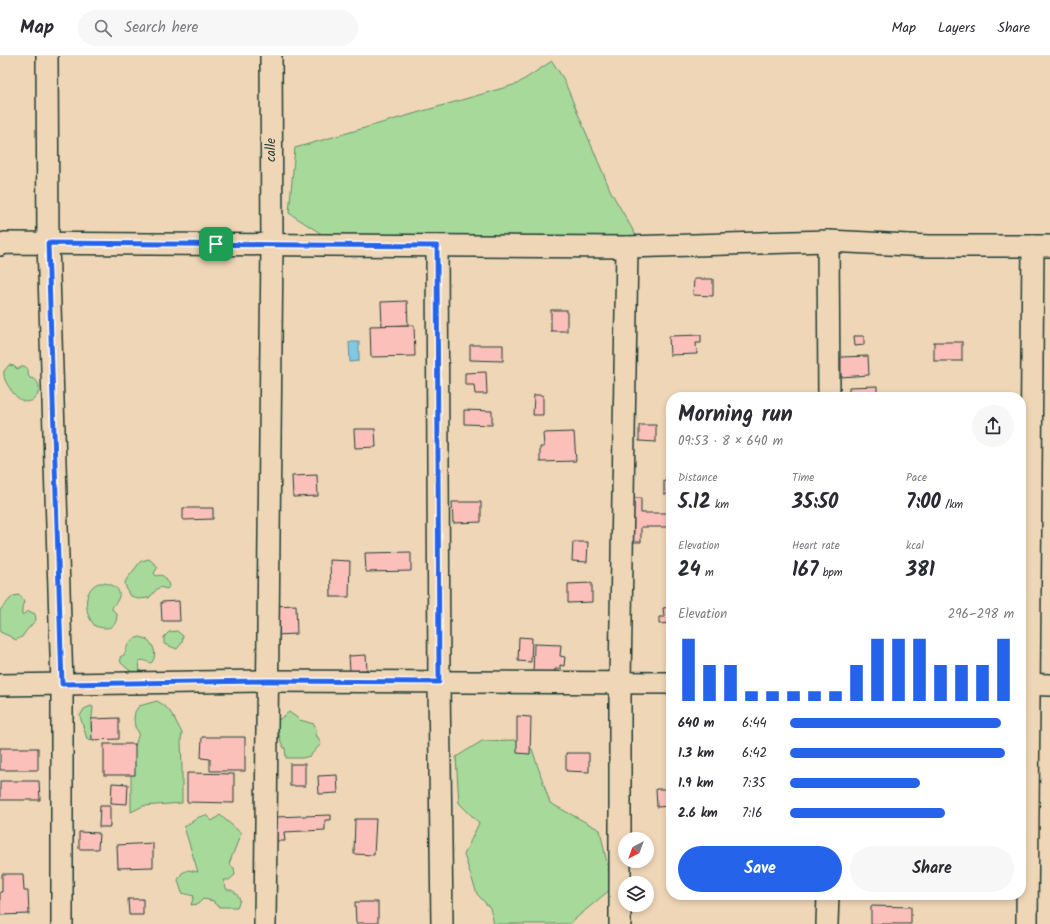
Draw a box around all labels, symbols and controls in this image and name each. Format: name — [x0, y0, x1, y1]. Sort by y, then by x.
search box — [78, 10, 358, 46]
text: Map — [20, 13, 54, 43]
text: Search here — [124, 16, 198, 40]
icon: search — [92, 17, 114, 39]
text: Map — [892, 17, 916, 39]
text: Layers — [938, 17, 976, 39]
text: Share — [998, 17, 1030, 39]
street label: calle — [261, 138, 282, 162]
pin — [199, 227, 233, 261]
icon: arrive — [205, 233, 227, 255]
text: Morning run — [678, 398, 793, 433]
button: share — [972, 405, 1014, 447]
text: 09:53 · 8 × 640 m — [678, 431, 783, 452]
text: Distance — [678, 469, 718, 487]
text: Time — [792, 469, 814, 487]
text: Pace — [906, 469, 927, 487]
text: 5.12 — [678, 487, 711, 519]
text: 35:50 — [792, 487, 838, 519]
text: 7:00 — [906, 487, 941, 519]
text: km — [711, 496, 729, 514]
text: /km — [941, 496, 963, 514]
text: Elevation — [678, 537, 720, 555]
text: Heart rate — [792, 537, 840, 555]
text: kcal — [906, 537, 924, 555]
text: 24 — [678, 555, 701, 587]
text: 167 — [792, 555, 818, 587]
text: 381 — [906, 555, 935, 587]
text: m — [701, 564, 714, 582]
text: bpm — [818, 564, 843, 582]
text: Elevation — [678, 604, 727, 625]
text: 296–298 m — [948, 604, 1014, 625]
text: 640 m — [678, 713, 714, 734]
text: 6:44 — [742, 713, 767, 734]
text: 1.3 km — [678, 743, 714, 764]
text: 6:42 — [742, 743, 767, 764]
text: 1.9 km — [678, 773, 714, 794]
text: 7:35 — [742, 773, 766, 794]
text: 2.6 km — [678, 803, 718, 824]
text: 7:16 — [742, 803, 763, 824]
north arrow — [618, 832, 654, 868]
map controls — [618, 832, 654, 912]
button: Save — [678, 846, 842, 892]
button: Share — [850, 846, 1014, 892]
button: layers — [618, 876, 654, 912]

